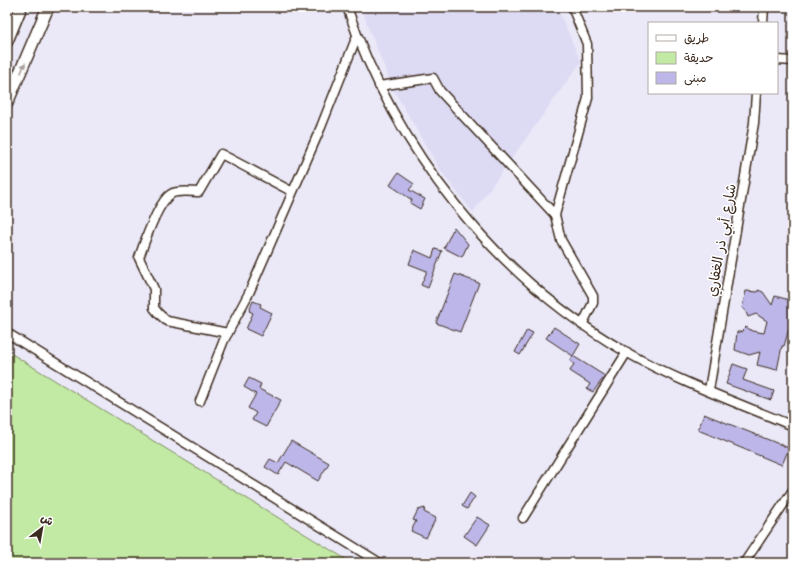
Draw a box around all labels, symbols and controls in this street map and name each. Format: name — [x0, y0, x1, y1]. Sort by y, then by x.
legend — [648, 22, 778, 94]
text: طريق — [684, 30, 709, 46]
text: حديقة — [684, 50, 713, 66]
one-way arrow — [20, 62, 26, 73]
text: مبنى — [684, 70, 707, 86]
street label: شارع أبي ذر الغفاري — [702, 182, 744, 299]
north arrow — [22, 508, 62, 548]
text: ش — [38, 510, 56, 529]

